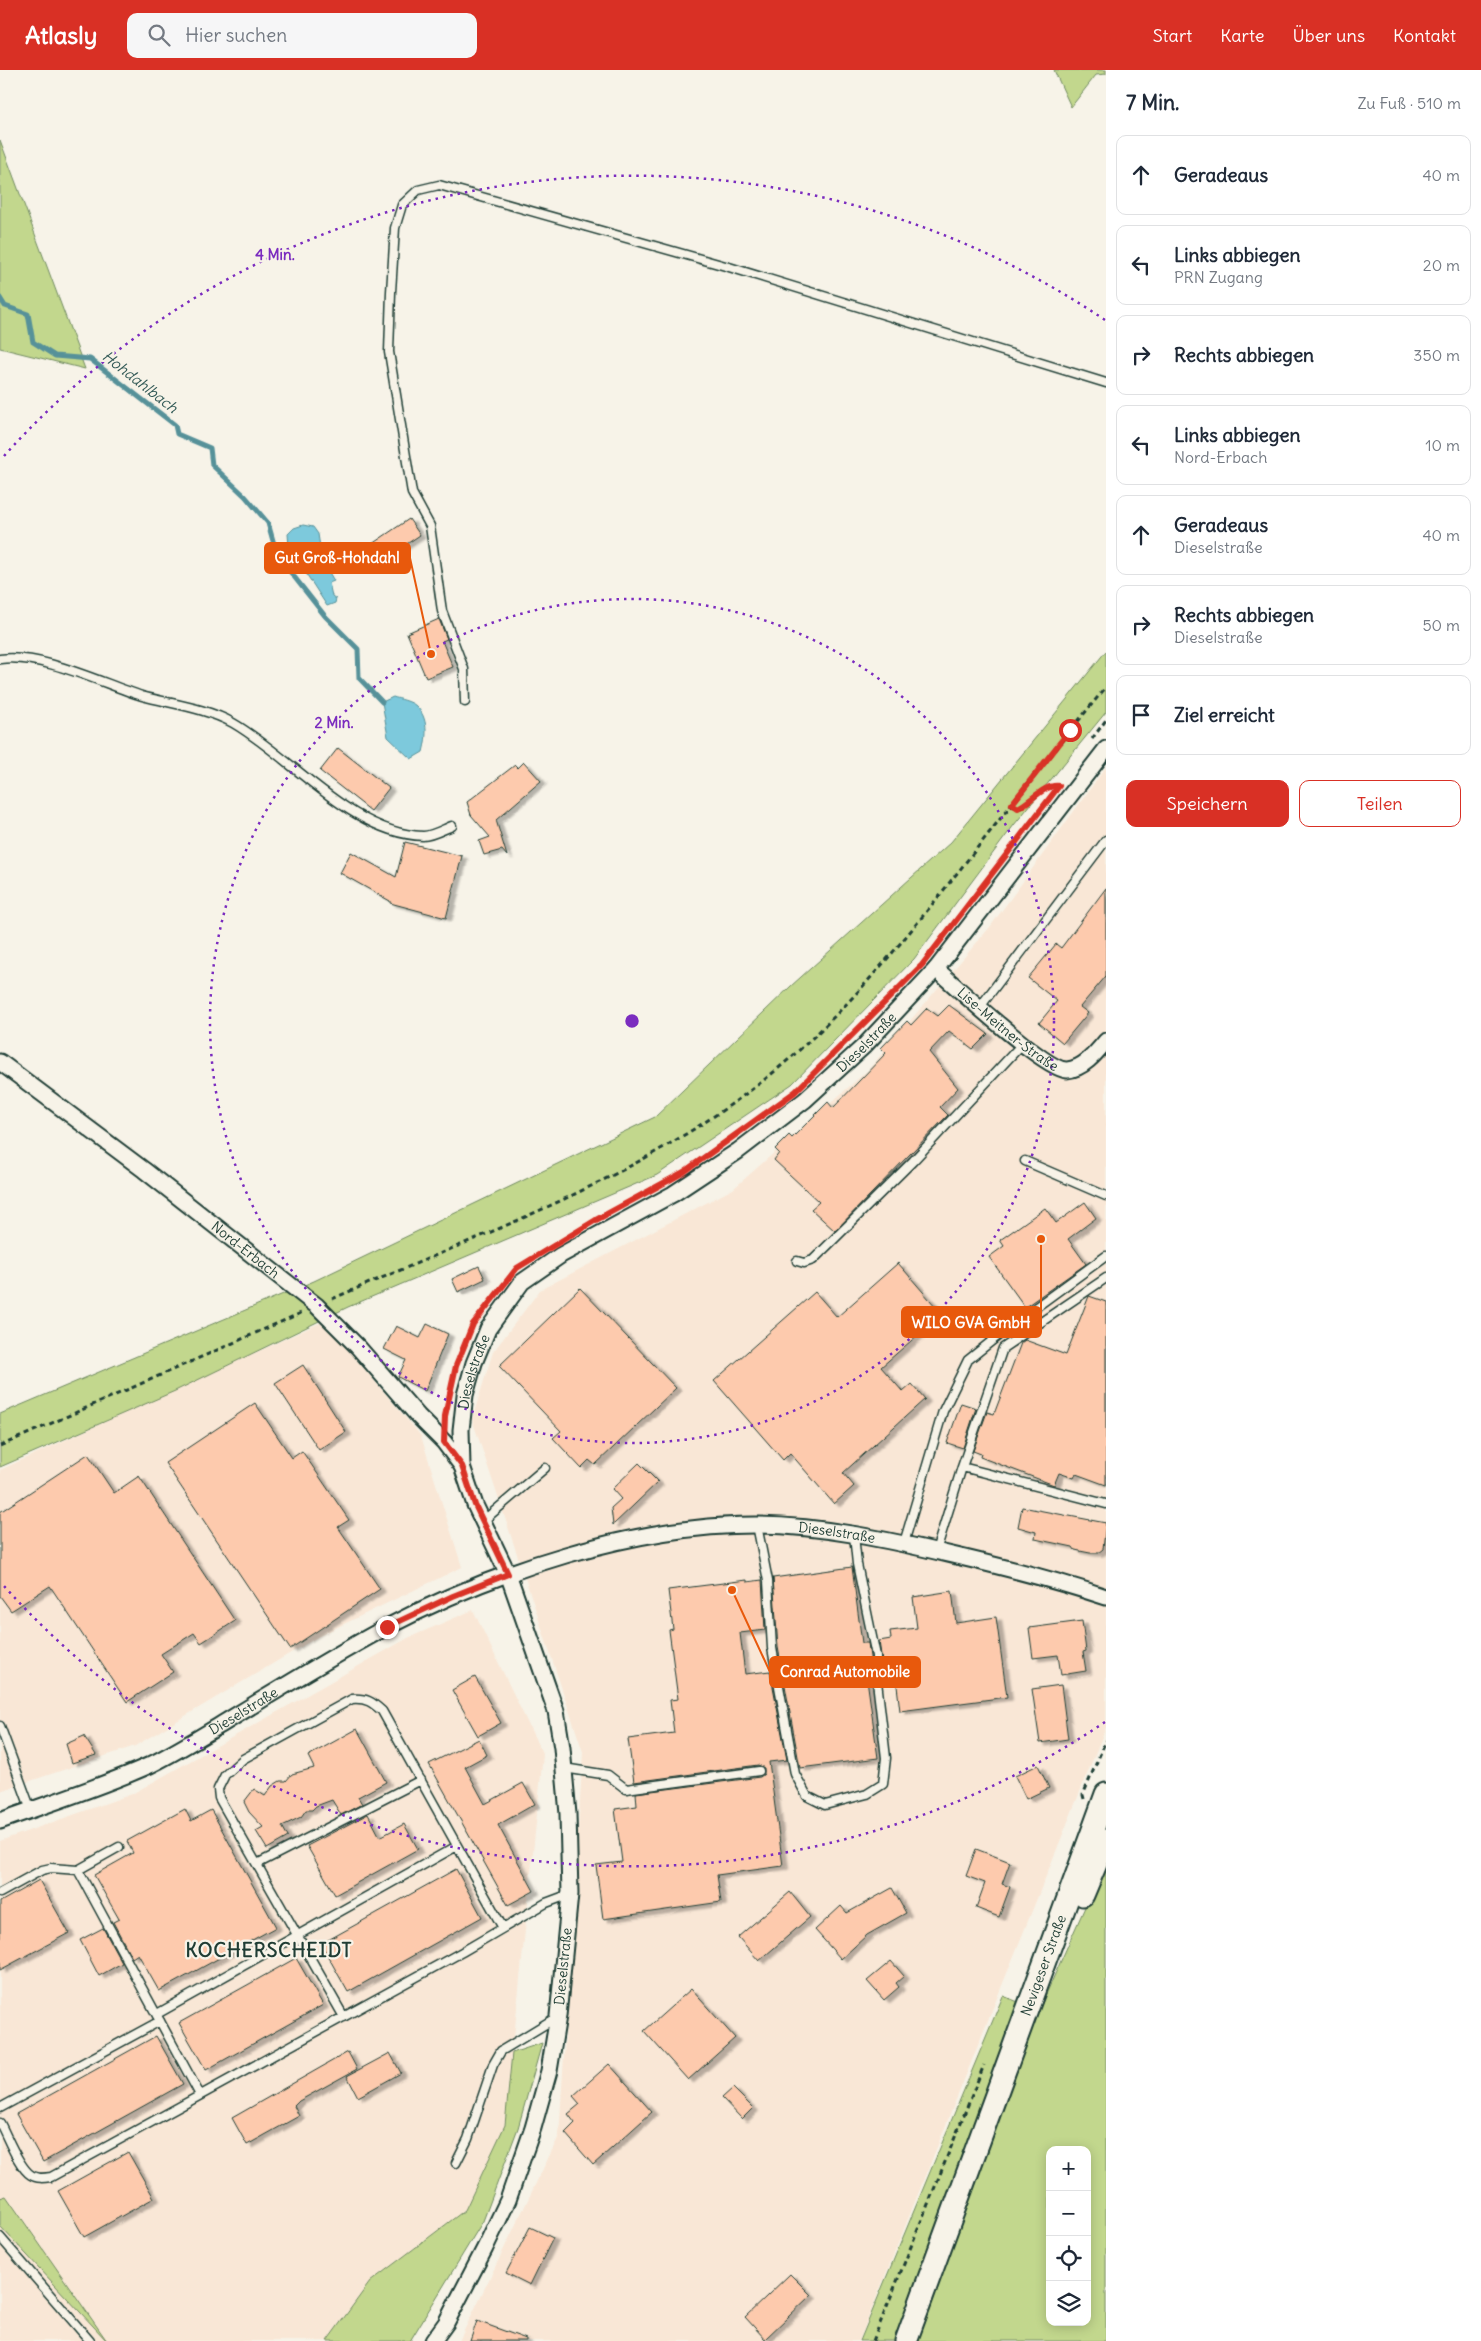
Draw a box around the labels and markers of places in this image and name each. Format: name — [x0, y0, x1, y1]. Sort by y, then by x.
callout: Gut Groß-Hohdahl — [265, 543, 410, 573]
centre of rings — [623, 1012, 641, 1030]
callout: WILO GVA GmbH — [902, 1307, 1041, 1337]
callout: Conrad Automobile — [770, 1657, 920, 1687]

